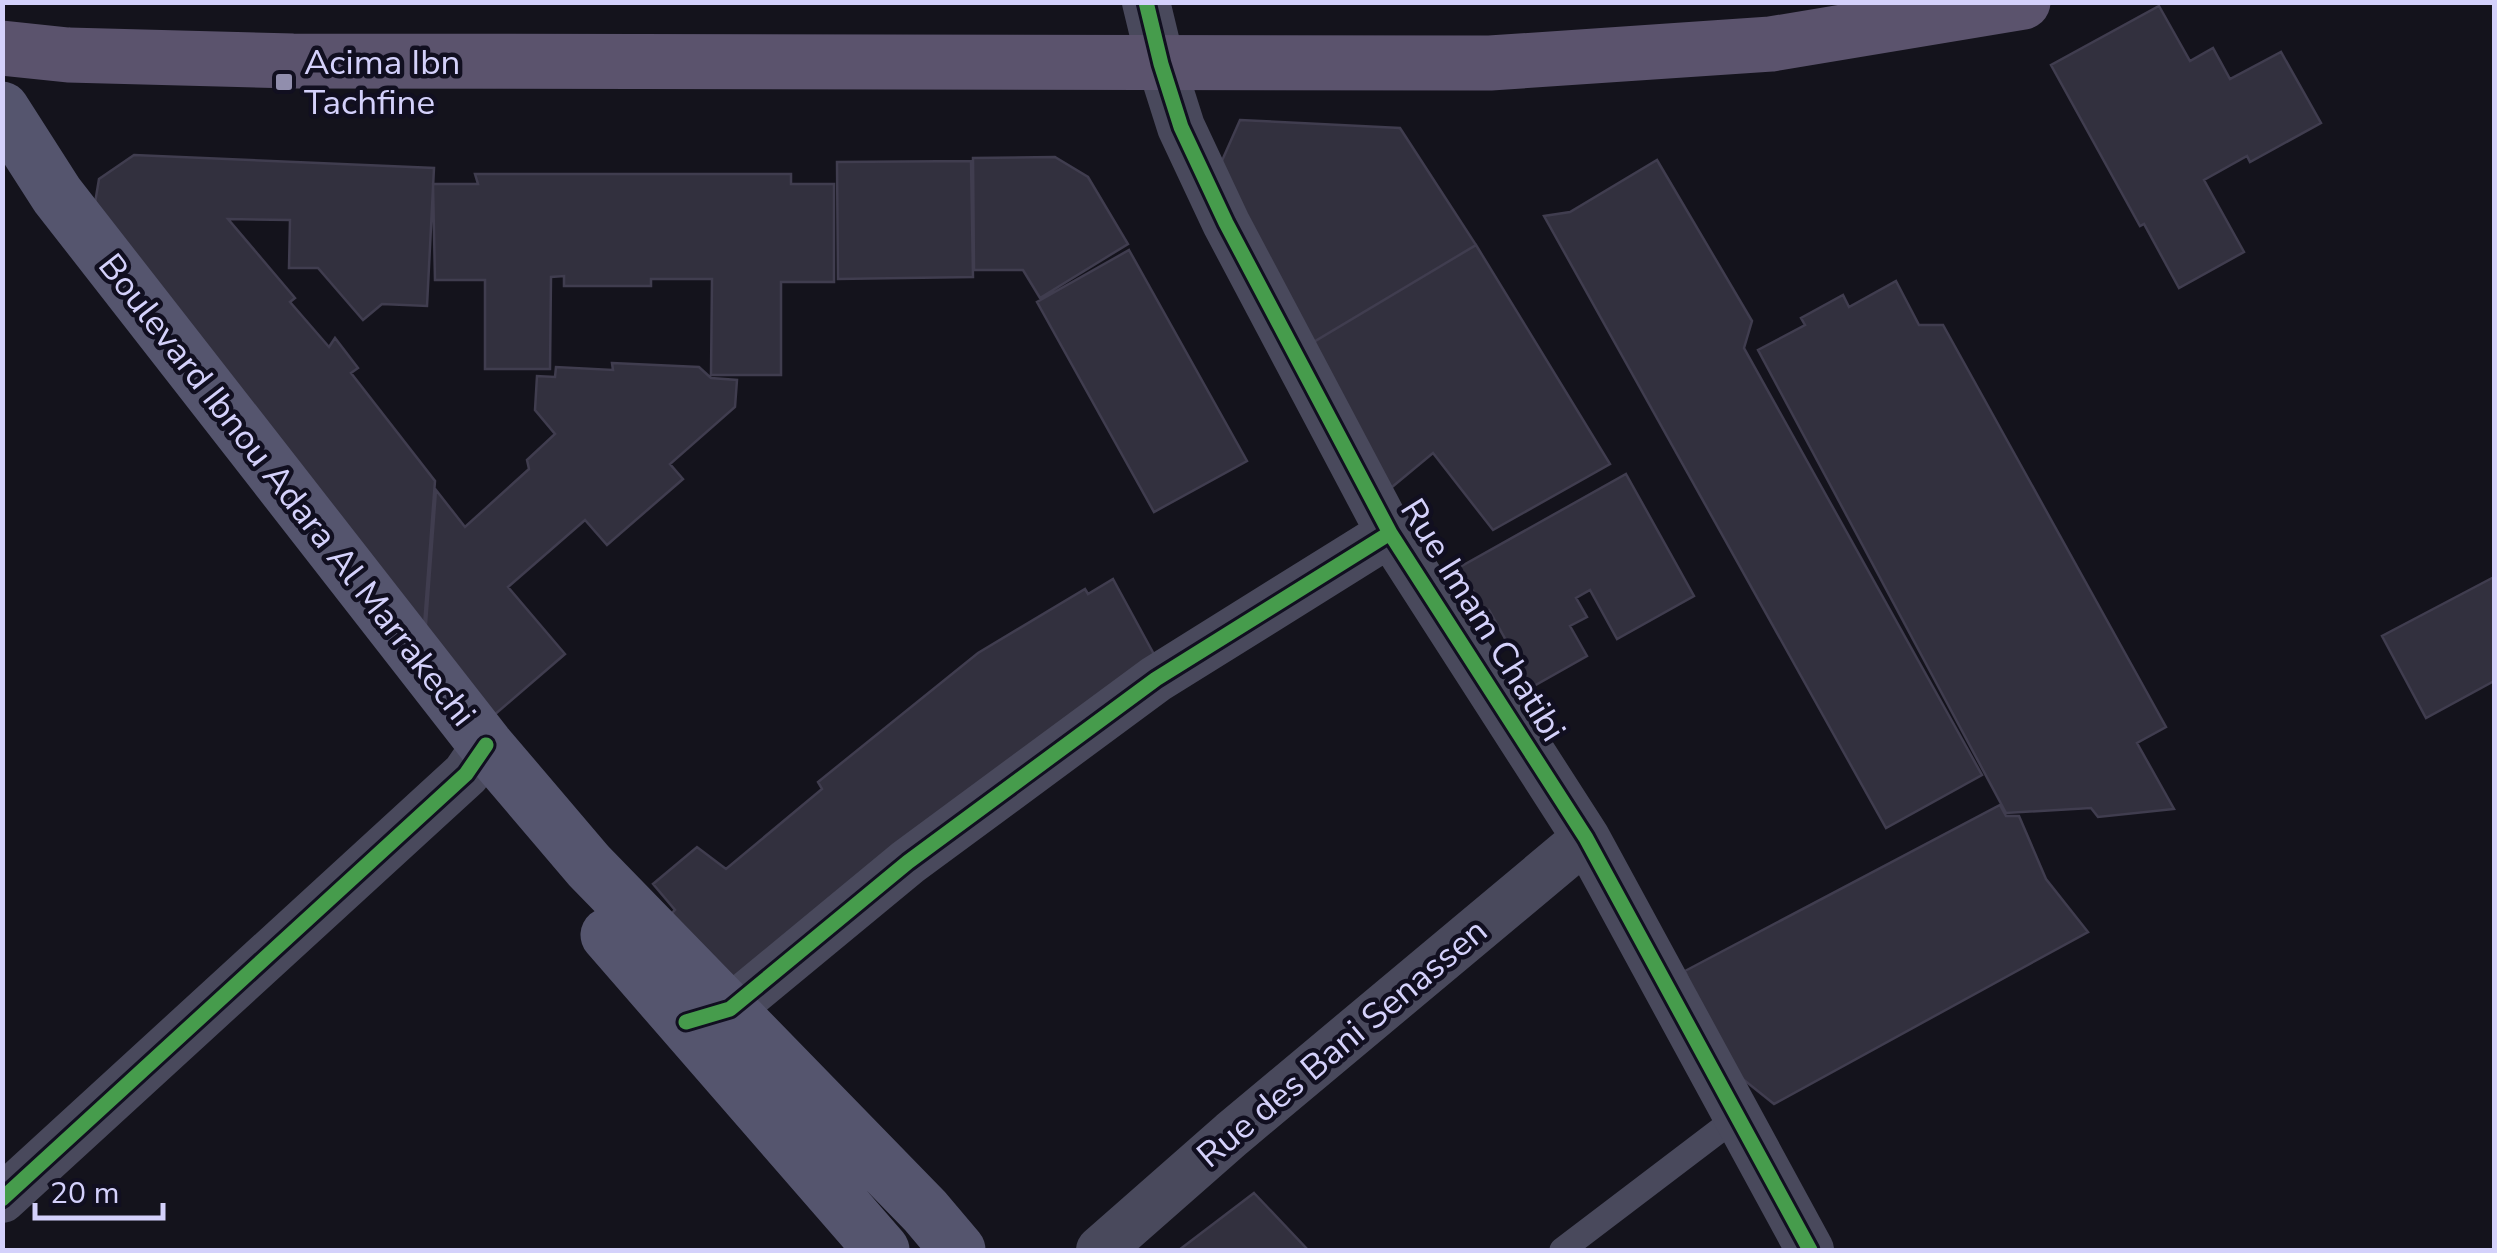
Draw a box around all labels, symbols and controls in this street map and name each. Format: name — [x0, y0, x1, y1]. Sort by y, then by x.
place label: Acima Ibn Tachfine — [304, 39, 460, 126]
marker: Acima Ibn Tachfine — [273, 71, 295, 93]
street label: Boulevard Ibnou Adara Al Marrakechi — [88, 244, 486, 736]
street label: Rue Imam Chatibi — [1389, 490, 1577, 750]
street label: Rue des Bani Senassen — [1187, 908, 1497, 1178]
scale bar — [35, 1158, 162, 1220]
text: 20 m — [50, 1173, 119, 1214]

